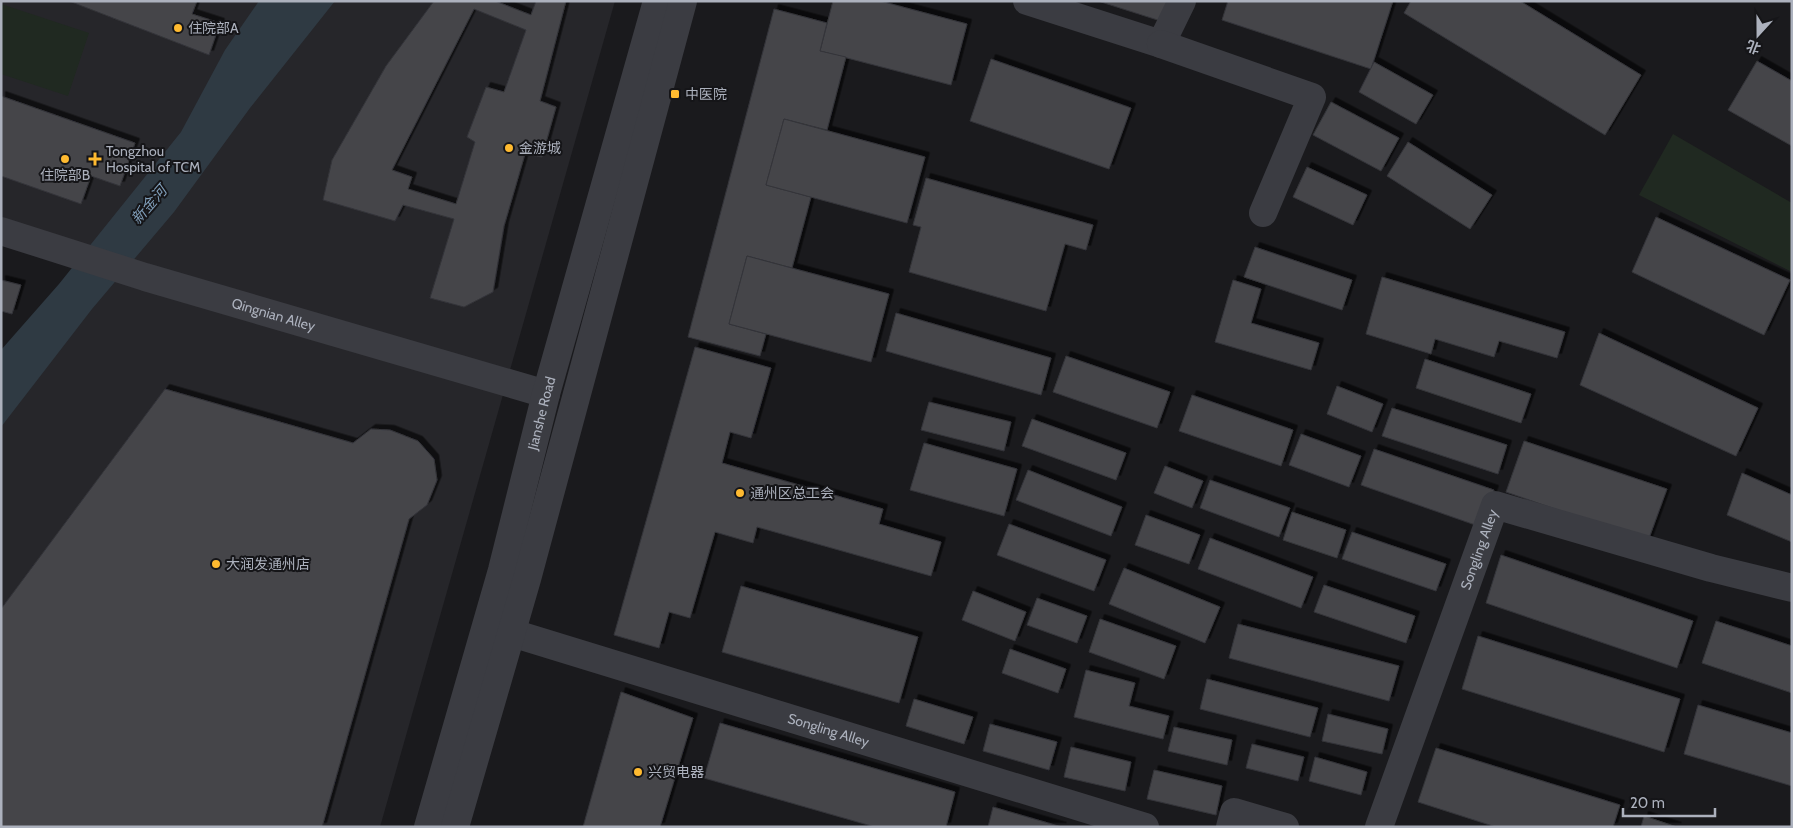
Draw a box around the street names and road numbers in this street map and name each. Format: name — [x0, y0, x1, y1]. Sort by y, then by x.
street label: Qingnian Alley — [230, 294, 317, 335]
street label: Jianshe Road — [523, 375, 559, 453]
street label: Songling Alley — [1456, 507, 1502, 592]
street label: Songling Alley — [786, 709, 871, 751]

